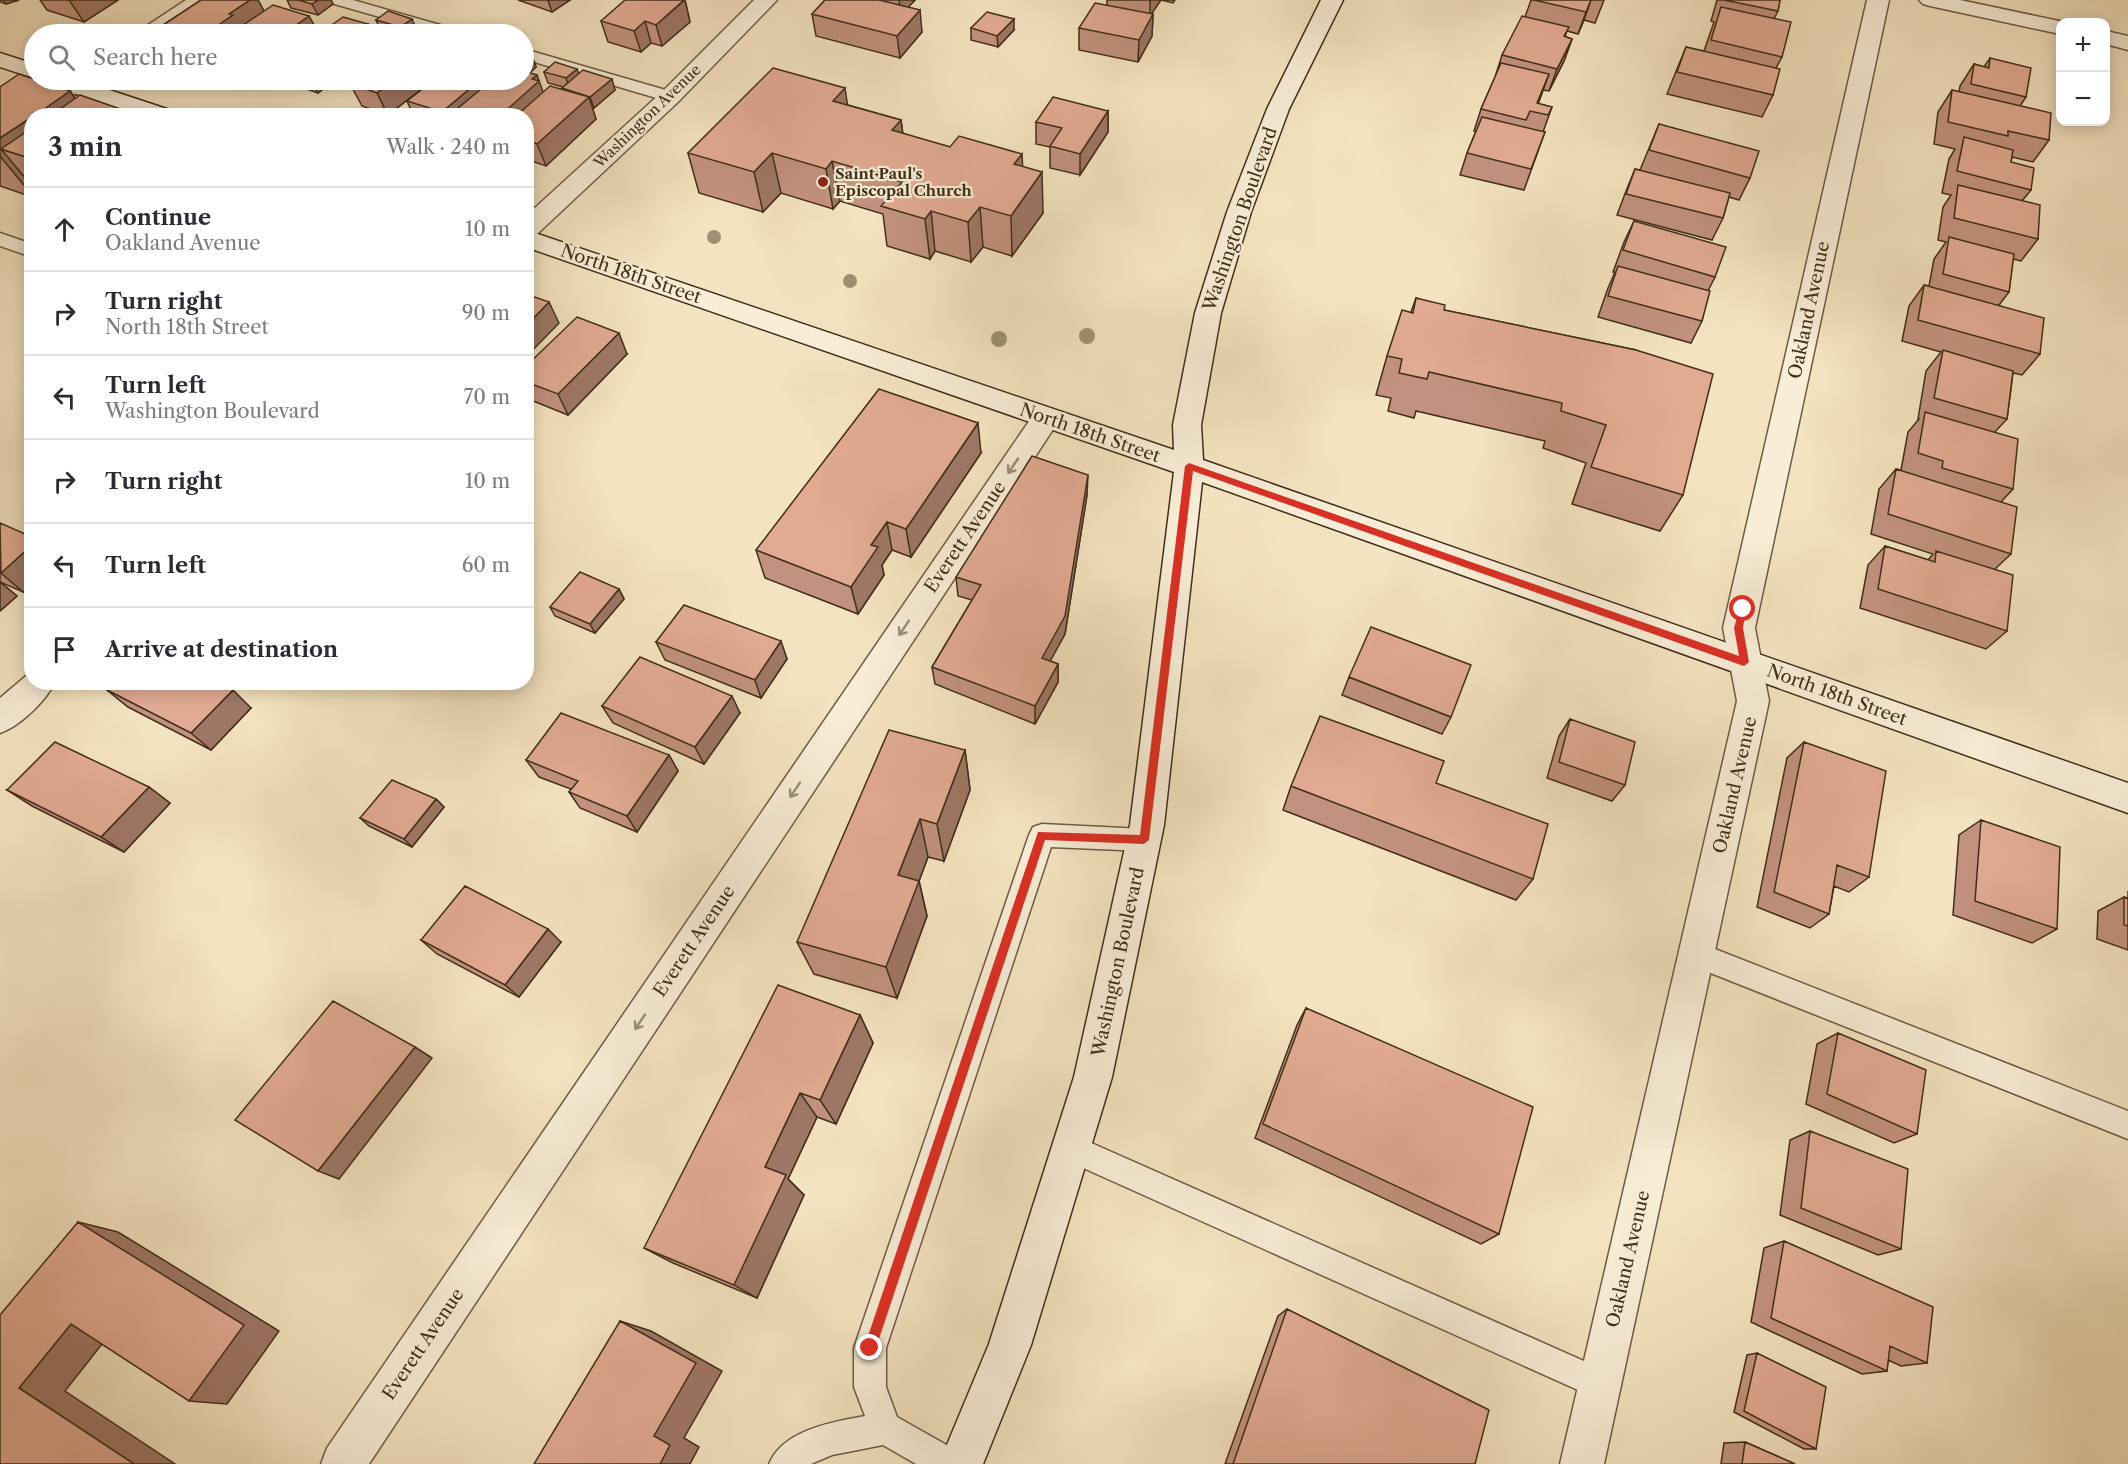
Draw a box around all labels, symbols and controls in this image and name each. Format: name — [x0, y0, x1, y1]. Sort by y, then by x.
map controls — [2056, 18, 2110, 126]
button: + — [2056, 18, 2110, 72]
search box — [24, 24, 534, 90]
icon: search — [45, 41, 78, 74]
text: Search here — [93, 44, 218, 71]
street label: Washington Avenue — [589, 60, 704, 173]
button: − — [2056, 72, 2110, 126]
street label: Washington Boulevard — [1198, 124, 1282, 315]
text: 3 min — [48, 131, 122, 163]
text: Walk · 240 m — [386, 135, 510, 159]
place label: Saint Paul's Episcopal Church — [835, 164, 972, 200]
marker: Saint Paul's Episcopal Church — [816, 175, 830, 189]
text: Continue — [105, 204, 211, 231]
icon: ahead — [48, 213, 81, 246]
text: 10 m — [465, 217, 510, 241]
text: Oakland Avenue — [105, 231, 261, 255]
street label: Oakland Avenue — [1784, 239, 1834, 381]
street label: North 18th Street — [558, 240, 705, 309]
text: Turn right — [105, 288, 223, 315]
icon: right — [48, 297, 81, 330]
text: 90 m — [462, 301, 510, 325]
text: North 18th Street — [105, 315, 268, 339]
text: Turn left — [105, 372, 206, 399]
icon: left — [48, 381, 81, 414]
text: 70 m — [464, 385, 510, 409]
text: Washington Boulevard — [105, 399, 320, 423]
street label: North 18th Street — [1017, 399, 1164, 468]
one-way arrow — [1007, 458, 1019, 474]
icon: right — [48, 465, 81, 498]
text: Turn right — [105, 468, 223, 495]
text: 10 m — [465, 469, 510, 493]
street label: Everett Avenue — [920, 477, 1010, 597]
icon: left — [48, 549, 81, 582]
text: Turn left — [105, 552, 206, 579]
text: 60 m — [462, 553, 510, 577]
route start — [1729, 595, 1755, 621]
one-way arrow — [898, 619, 910, 636]
icon: arrive — [48, 633, 81, 666]
text: Arrive at destination — [105, 636, 338, 663]
street label: North 18th Street — [1764, 660, 1910, 731]
street label: Oakland Avenue — [1709, 714, 1761, 856]
one-way arrow — [789, 781, 801, 798]
street label: Washington Boulevard — [1087, 865, 1149, 1060]
street label: Everett Avenue — [649, 881, 739, 1001]
one-way arrow — [634, 1013, 646, 1029]
street label: Oakland Avenue — [1602, 1188, 1654, 1330]
street label: Everett Avenue — [378, 1284, 468, 1404]
route end — [856, 1334, 882, 1360]

